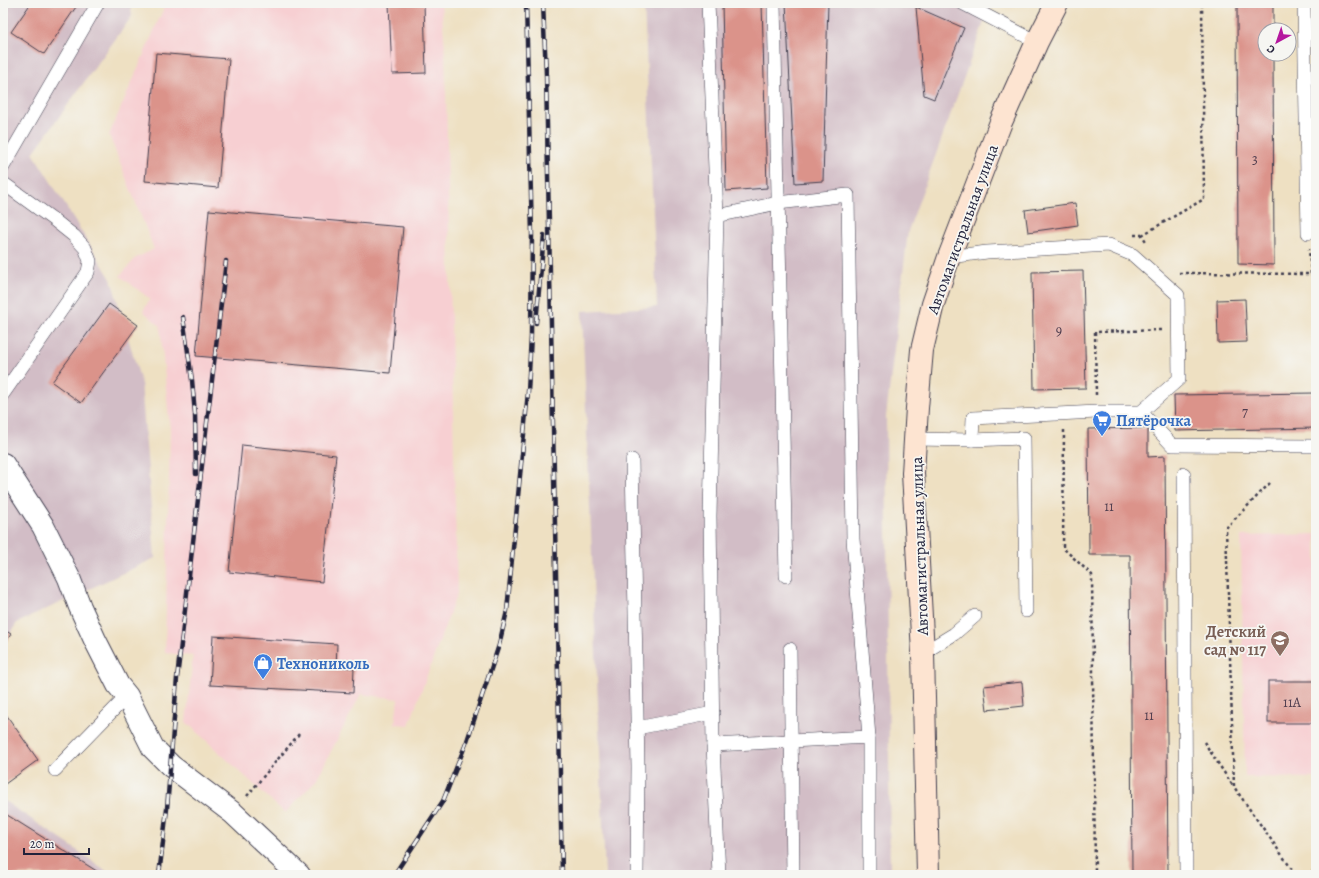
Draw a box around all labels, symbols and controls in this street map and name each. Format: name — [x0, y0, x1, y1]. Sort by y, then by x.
north arrow — [1257, 22, 1297, 62]
text: С — [1263, 41, 1278, 57]
street label: Автомагистральная улица — [922, 141, 1004, 318]
house number: 3 — [1252, 150, 1258, 169]
house number: 9 — [1056, 321, 1062, 340]
house number: 7 — [1242, 403, 1248, 422]
supermarket icon: Пятёрочка — [1091, 409, 1113, 437]
place label: Пятёрочка — [1116, 410, 1191, 432]
street label: Автомагистральная улица — [906, 455, 934, 637]
house number: 11 — [1104, 497, 1114, 516]
place label: Детский сад № 117 — [1204, 621, 1266, 661]
school or university icon: Детский сад № 117 — [1269, 629, 1291, 657]
shop icon: Технониколь — [252, 652, 274, 680]
place label: Технониколь — [277, 653, 370, 675]
house number: 11А — [1283, 693, 1302, 712]
house number: 11 — [1144, 706, 1154, 725]
scale bar — [24, 830, 89, 856]
text: 20 m — [30, 836, 54, 852]

